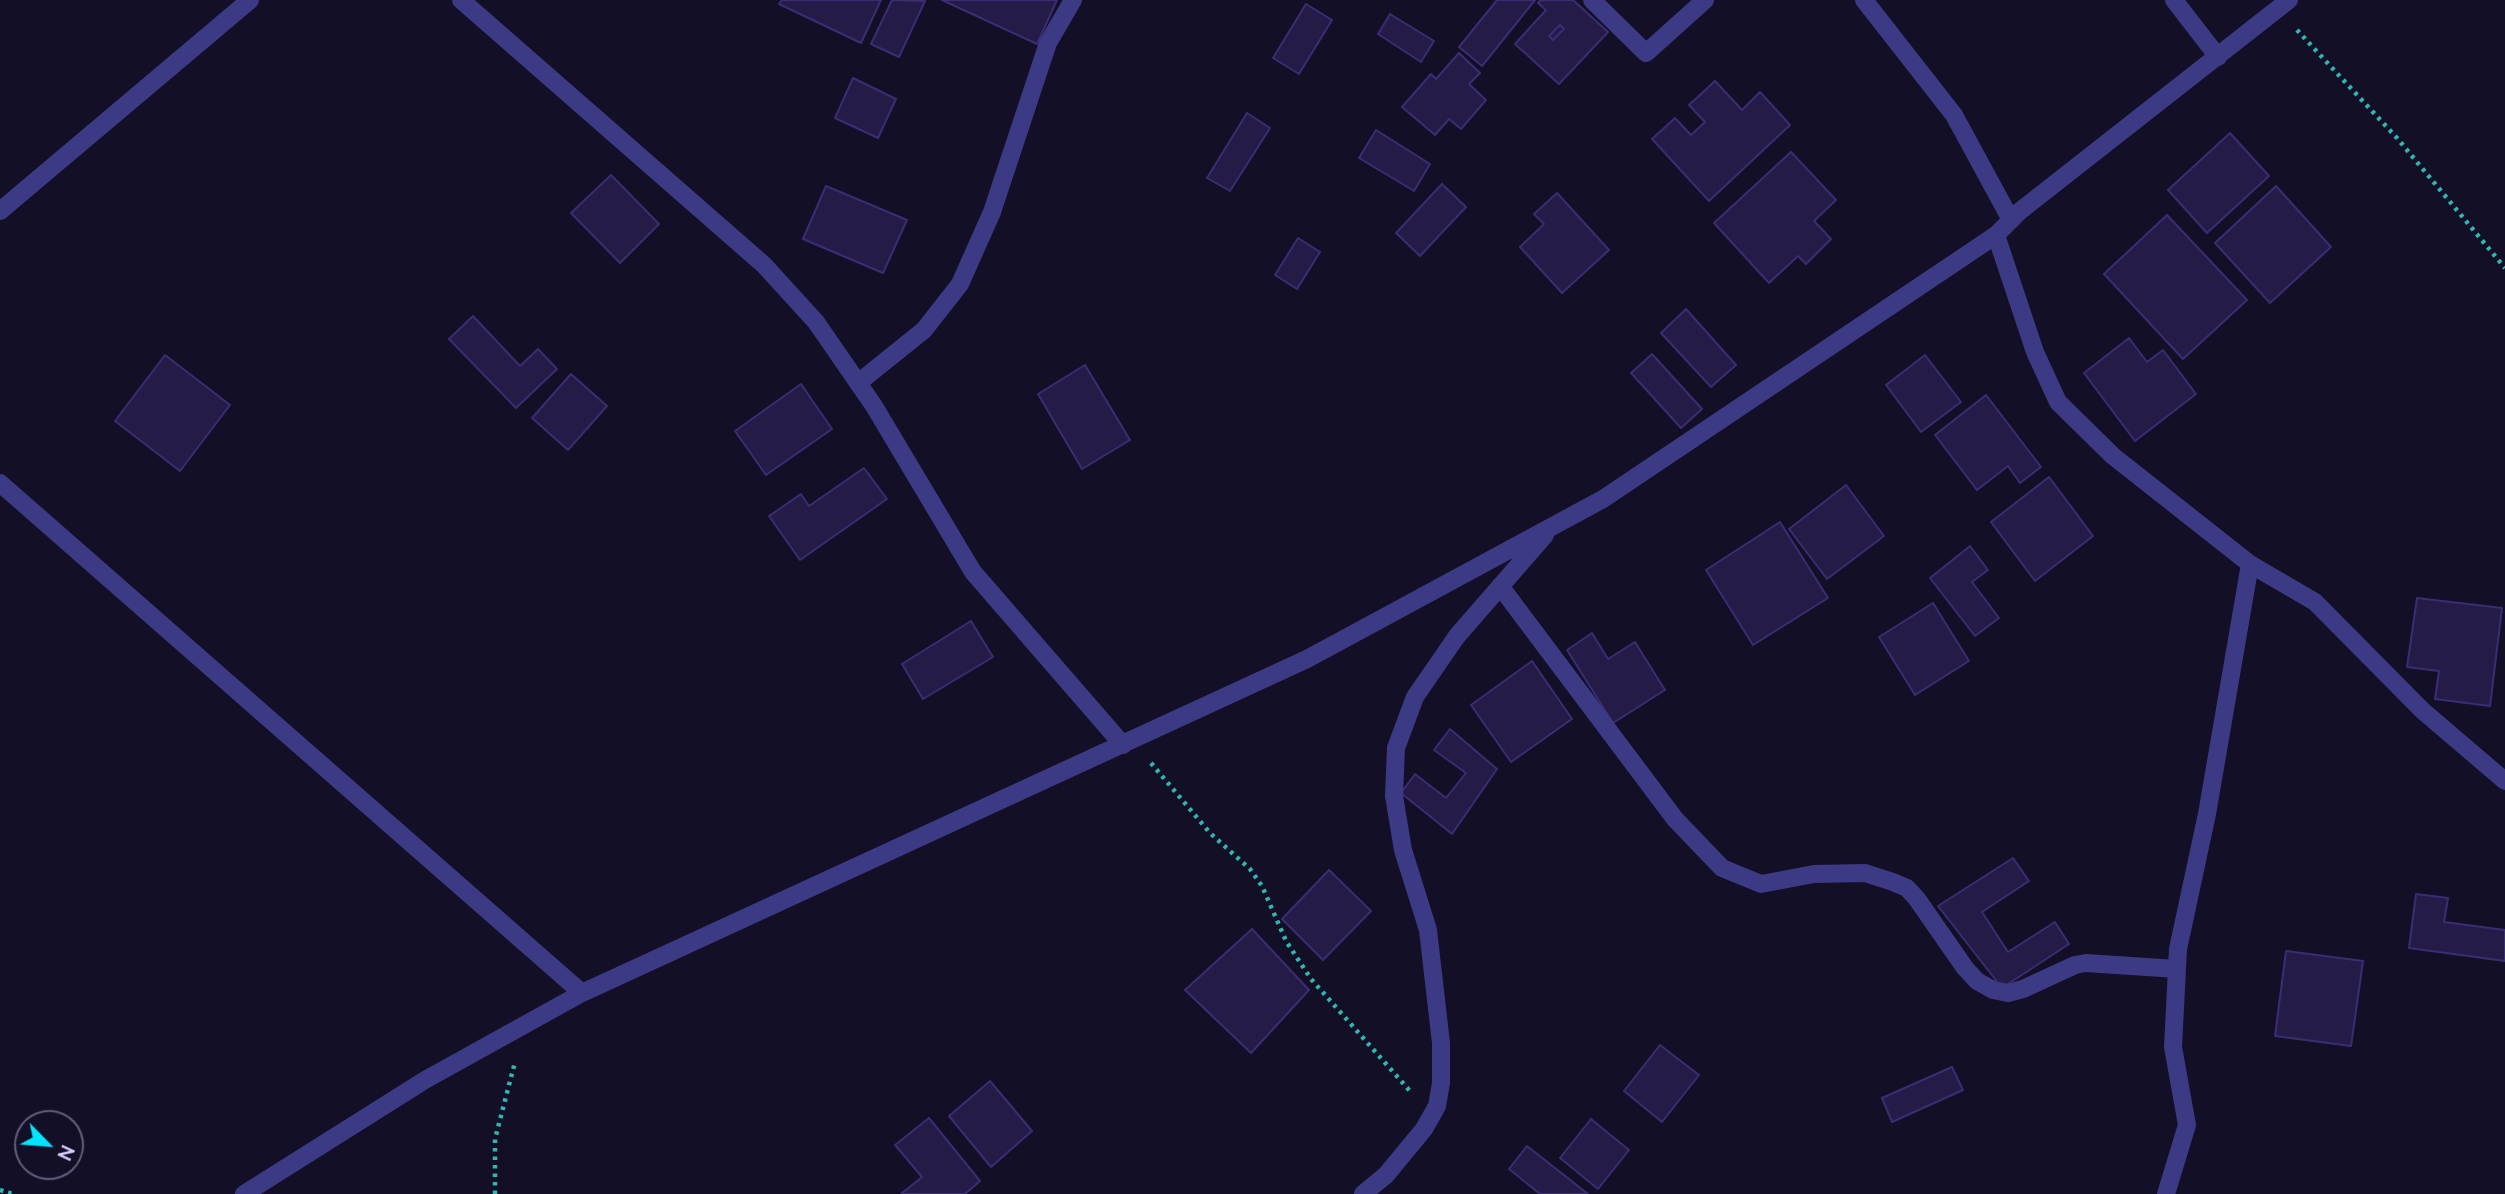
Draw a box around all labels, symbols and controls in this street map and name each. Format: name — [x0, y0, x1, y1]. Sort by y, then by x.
north arrow — [14, 1110, 84, 1180]
text: N — [52, 1141, 80, 1165]

